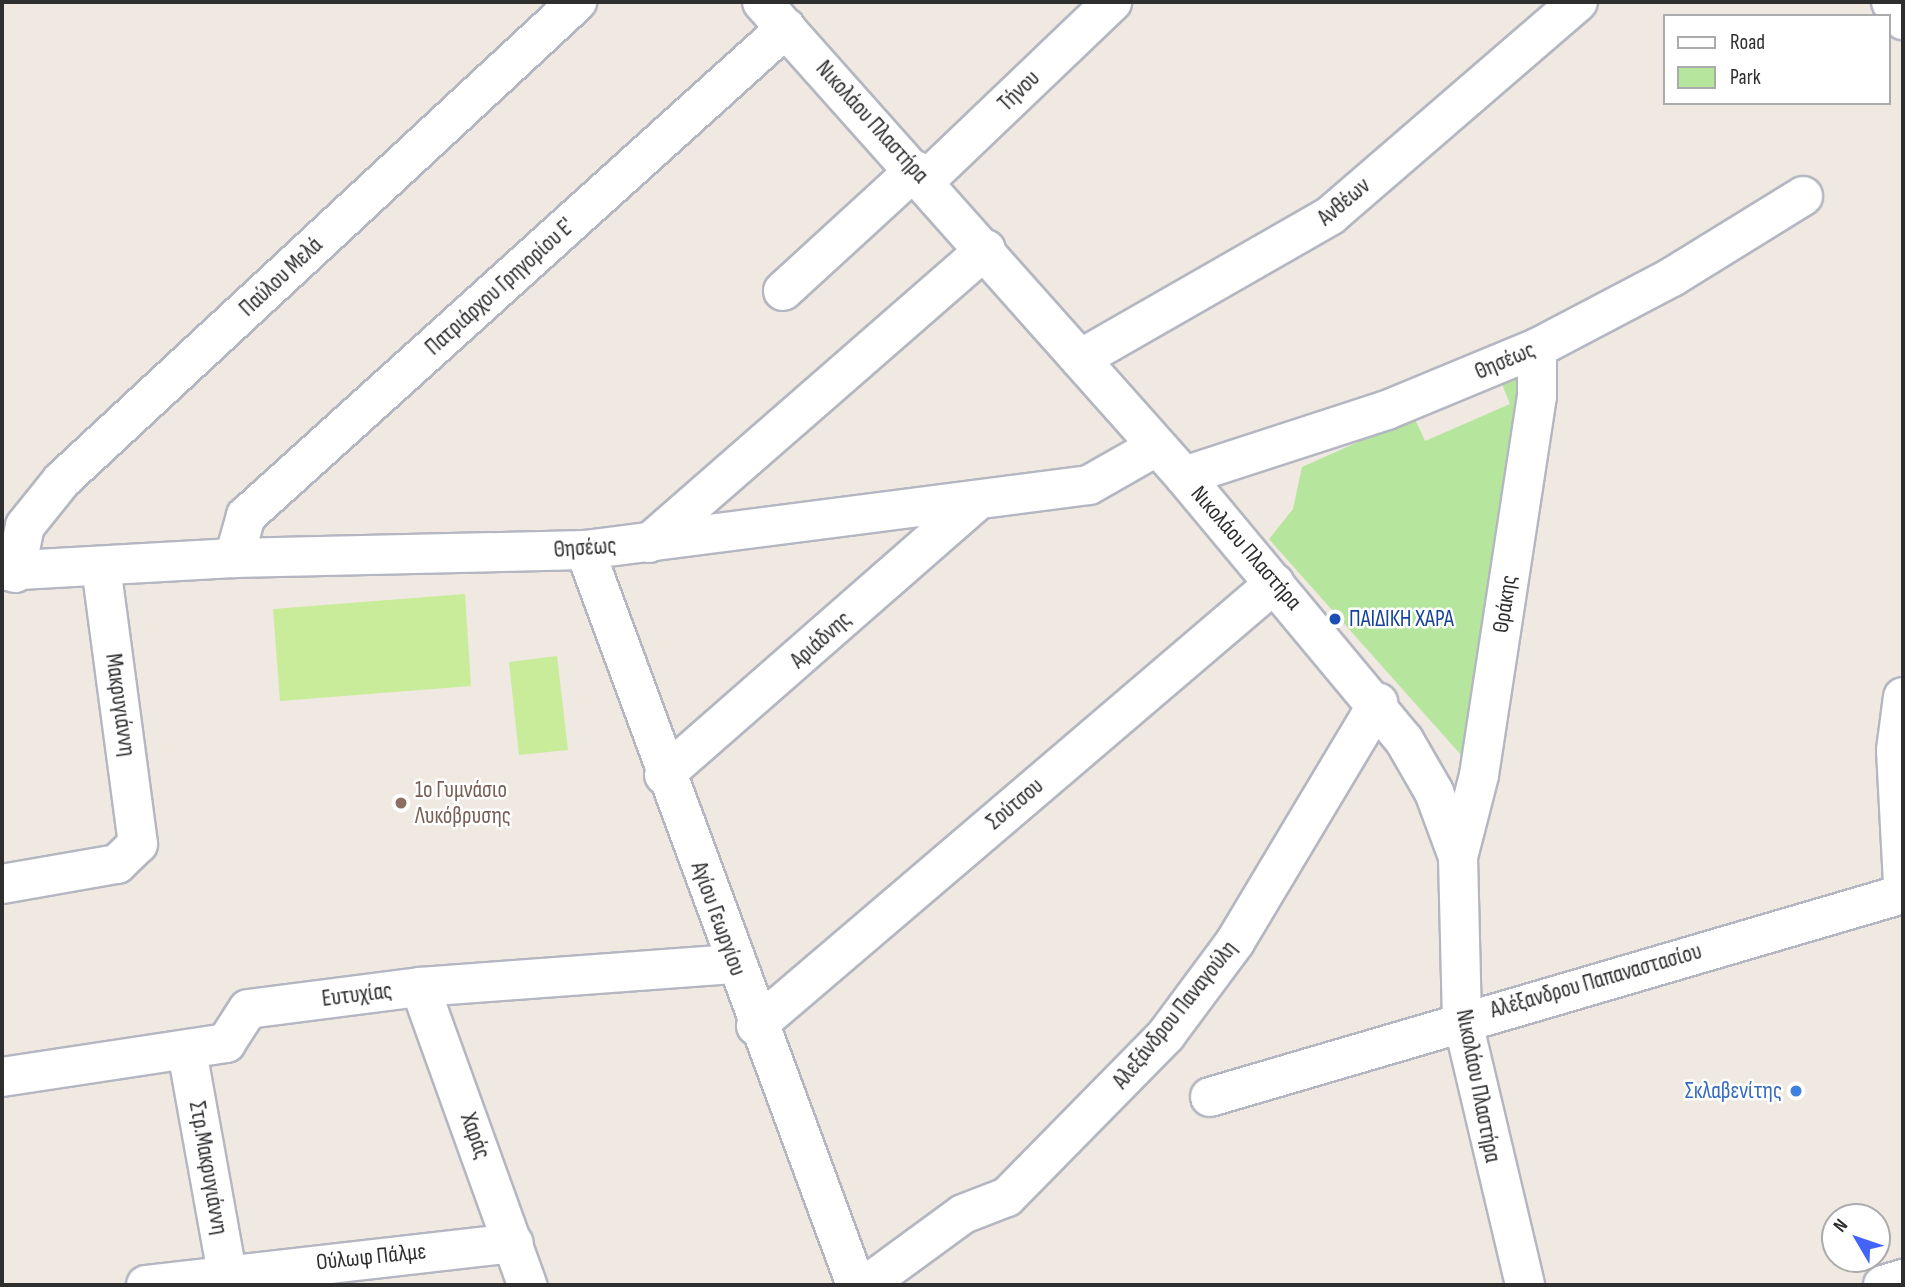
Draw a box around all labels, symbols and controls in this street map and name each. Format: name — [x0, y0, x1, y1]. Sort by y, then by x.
legend — [1664, 14, 1891, 105]
text: Road — [1730, 30, 1765, 55]
street label: Νικολάου Πλαστήρα — [810, 55, 934, 189]
street label: Τήνου — [992, 65, 1046, 117]
text: Park — [1730, 65, 1761, 90]
street label: Ανθέων — [1312, 172, 1376, 232]
street label: Πατριάρχου Γρηγορίου Ε' — [420, 213, 580, 361]
street label: Παύλου Μελά — [234, 232, 328, 322]
street label: Θησέως — [1471, 336, 1539, 386]
street label: Νικολάου Πλαστήρα — [1185, 480, 1307, 616]
street label: Θησέως — [553, 532, 617, 564]
street label: Θράκης — [1487, 573, 1523, 635]
place label: ΠΑΙΔΙΚΗ ΧΑΡΑ — [1349, 605, 1454, 633]
street label: Αριάδνης — [785, 606, 857, 674]
marker: ΠΑΙΔΙΚΗ ΧΑΡΑ — [1327, 611, 1343, 627]
street label: Μακρυγιάννη — [99, 652, 141, 758]
street label: Σούτσου — [981, 772, 1049, 836]
place label: 1ο Γυμνάσιο Λυκόβρυσης — [415, 776, 511, 830]
marker: 1ο Γυμνάσιο Λυκόβρυσης — [393, 795, 409, 811]
street label: Αγίου Γεωργίου — [685, 858, 751, 980]
street label: Αλεξάνδρου Παναγούλη — [1107, 936, 1243, 1094]
street label: Αλέξανδρου Παπαναστασίου — [1487, 938, 1705, 1024]
street label: Ευτυχίας — [320, 977, 394, 1013]
street label: Νικολάου Πλαστήρα — [1450, 1007, 1506, 1165]
place label: Σκλαβενίτης — [1685, 1077, 1782, 1105]
marker: Σκλαβενίτης — [1788, 1083, 1804, 1099]
street label: Στρ.Μακρυγιάννη — [183, 1099, 233, 1237]
street label: Χαράς — [454, 1109, 496, 1163]
north arrow — [1821, 1203, 1891, 1273]
text: N — [1829, 1215, 1853, 1237]
street label: Ούλωφ Πάλμε — [315, 1238, 427, 1276]

